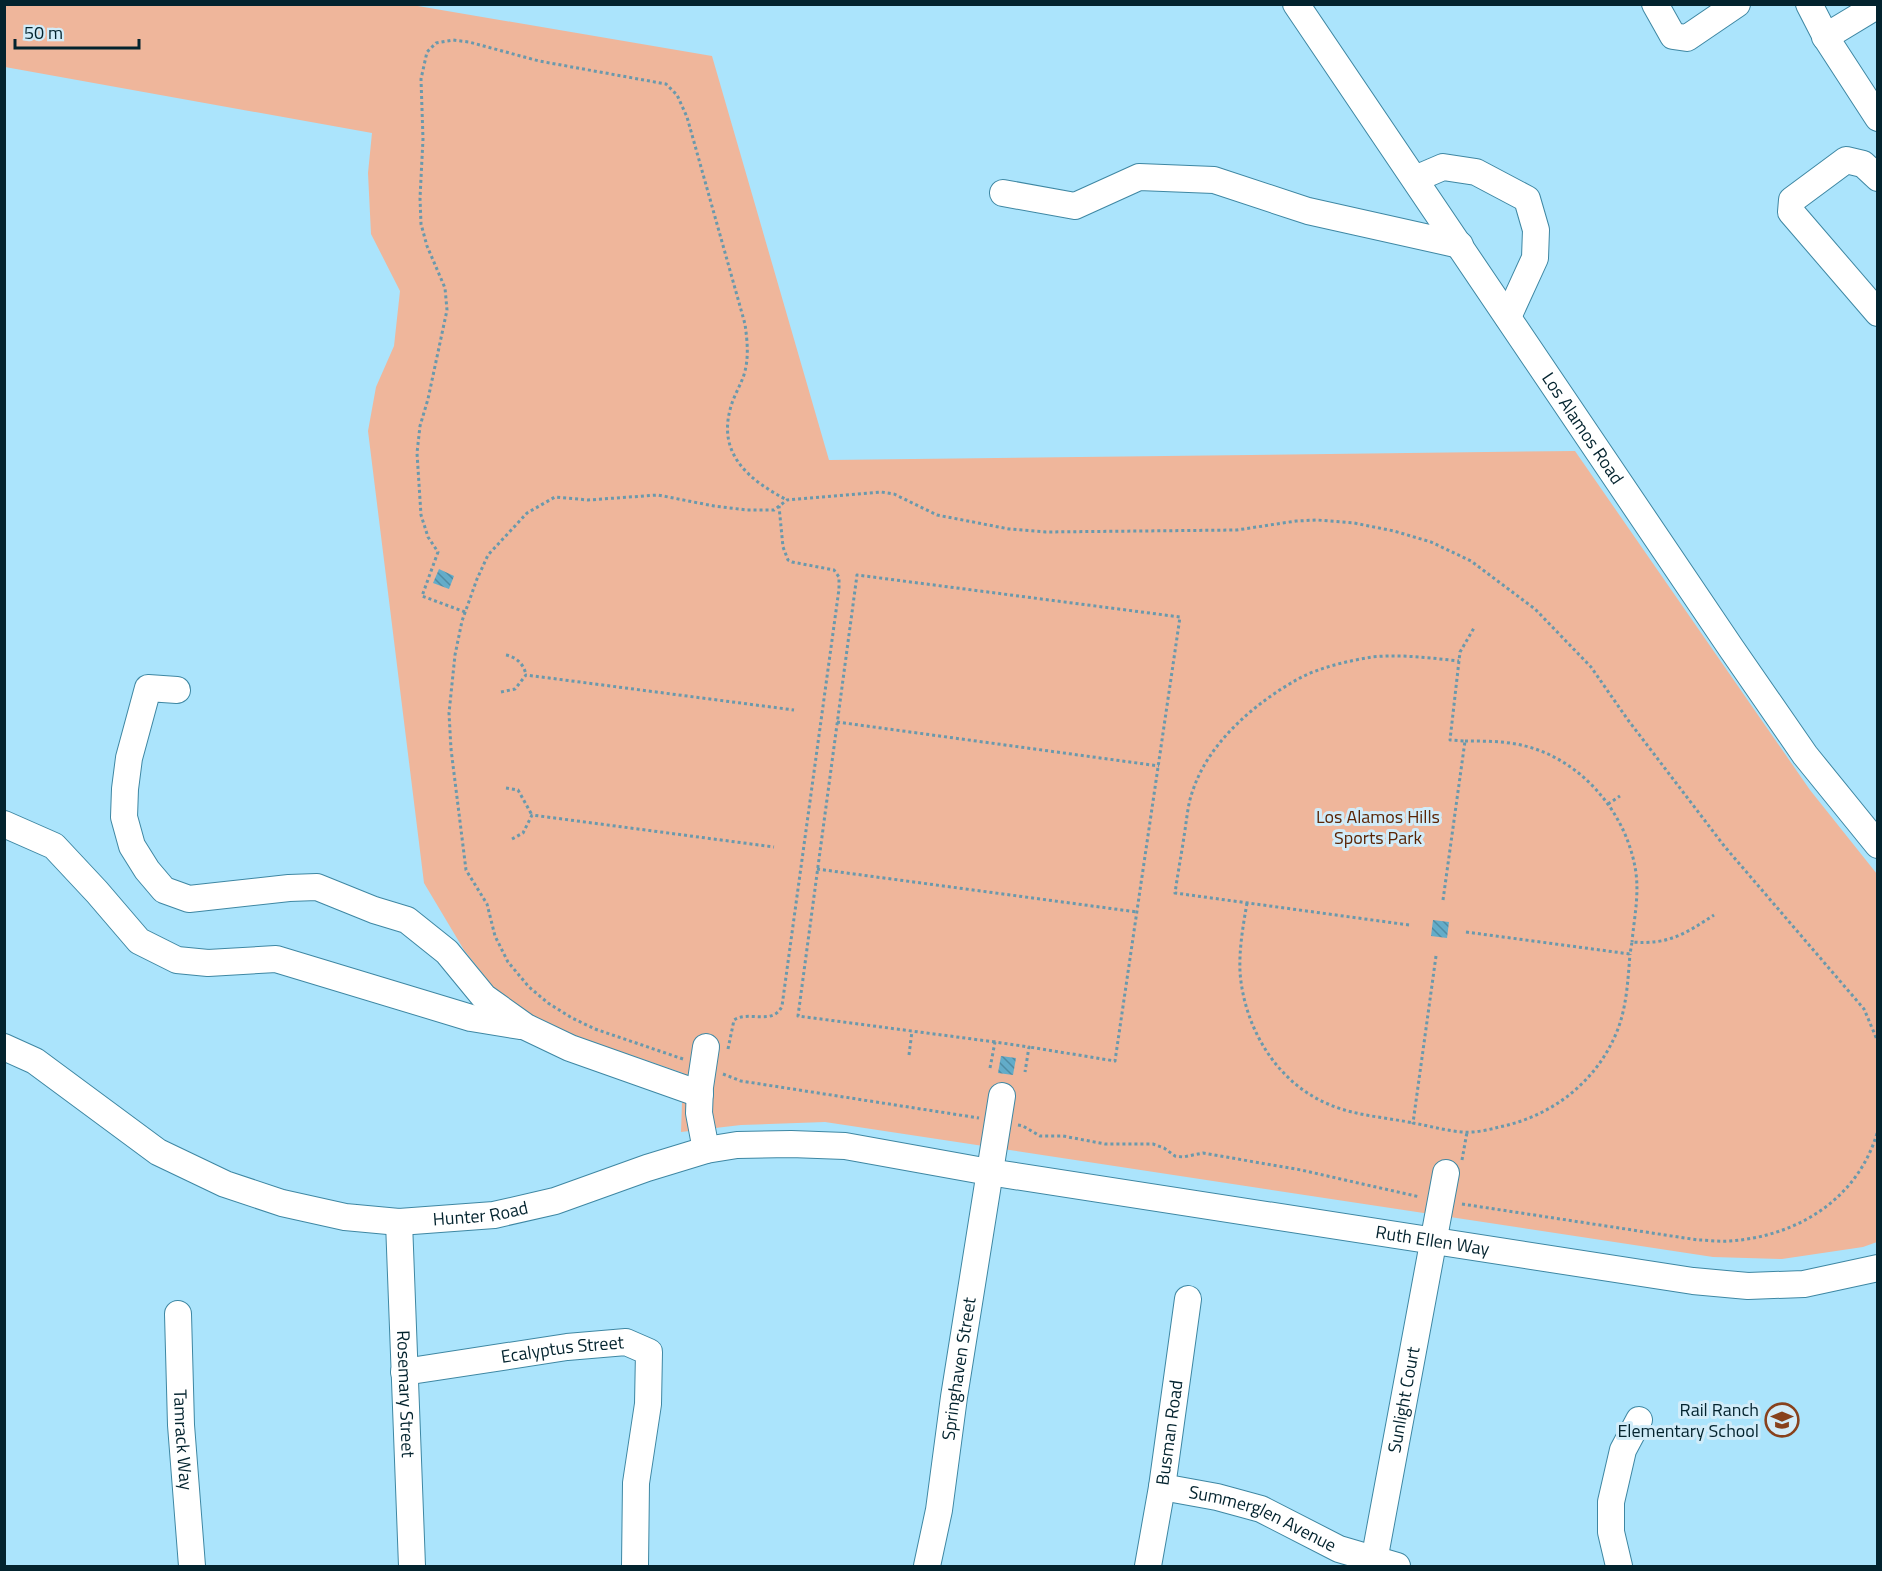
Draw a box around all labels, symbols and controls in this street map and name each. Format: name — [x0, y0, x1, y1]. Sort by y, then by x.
scale bar — [15, 12, 140, 50]
text: 50 m — [24, 19, 63, 46]
street label: Los Alamos Road — [1535, 366, 1631, 490]
park label: Los Alamos Hills Sports Park — [1316, 803, 1440, 851]
street label: Hunter Road — [432, 1194, 531, 1232]
street label: Ruth Ellen Way — [1374, 1218, 1492, 1262]
street label: Springhaven Street — [934, 1294, 983, 1442]
street label: Ecalyptus Street — [499, 1328, 626, 1370]
street label: Rosemary Street — [390, 1330, 422, 1459]
street label: Sunlight Court — [1380, 1344, 1427, 1455]
street label: Busman Road — [1148, 1378, 1190, 1487]
street label: Tamrack Way — [167, 1389, 200, 1492]
place label: Rail Ranch Elementary School — [1617, 1396, 1759, 1444]
school or university icon: Rail Ranch Elementary School — [1764, 1402, 1800, 1438]
street label: Summerglen Avenue — [1187, 1478, 1341, 1558]

